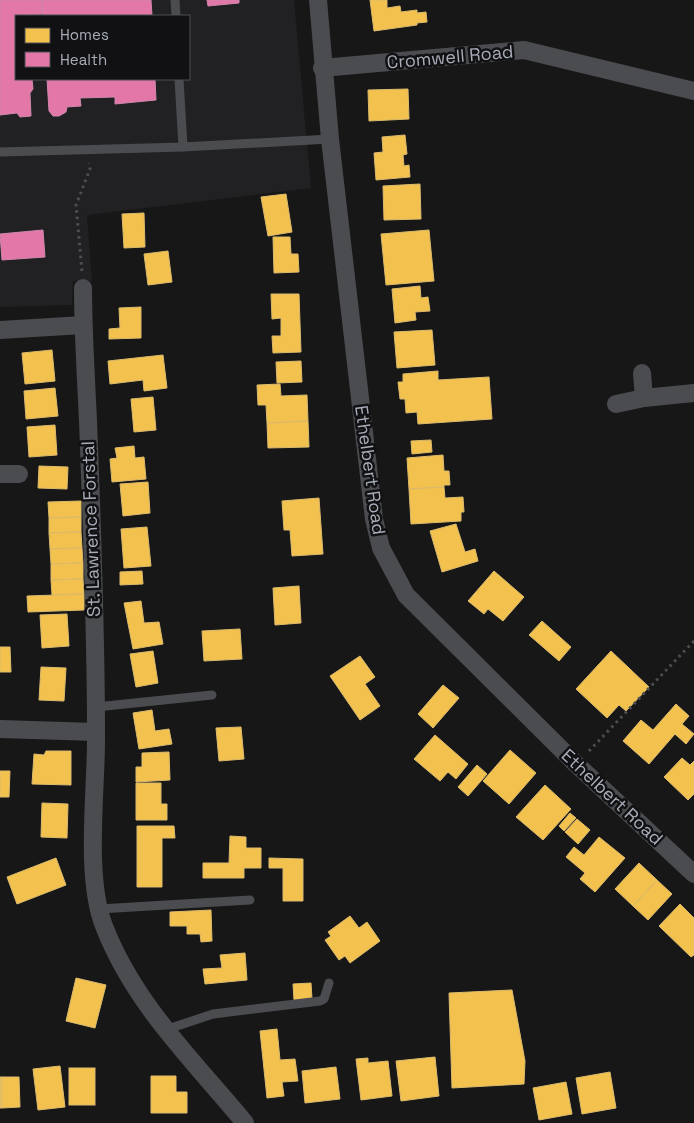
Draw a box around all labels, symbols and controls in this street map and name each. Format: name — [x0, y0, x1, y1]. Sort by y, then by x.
legend — [15, 15, 190, 80]
text: Homes — [60, 25, 109, 44]
street label: Cromwell Road — [386, 40, 514, 73]
text: Health — [60, 50, 107, 69]
street label: Ethelbert Road — [350, 404, 391, 536]
street label: St. Lawrence Forstal — [76, 441, 105, 617]
street label: Ethelbert Road — [557, 744, 668, 850]

